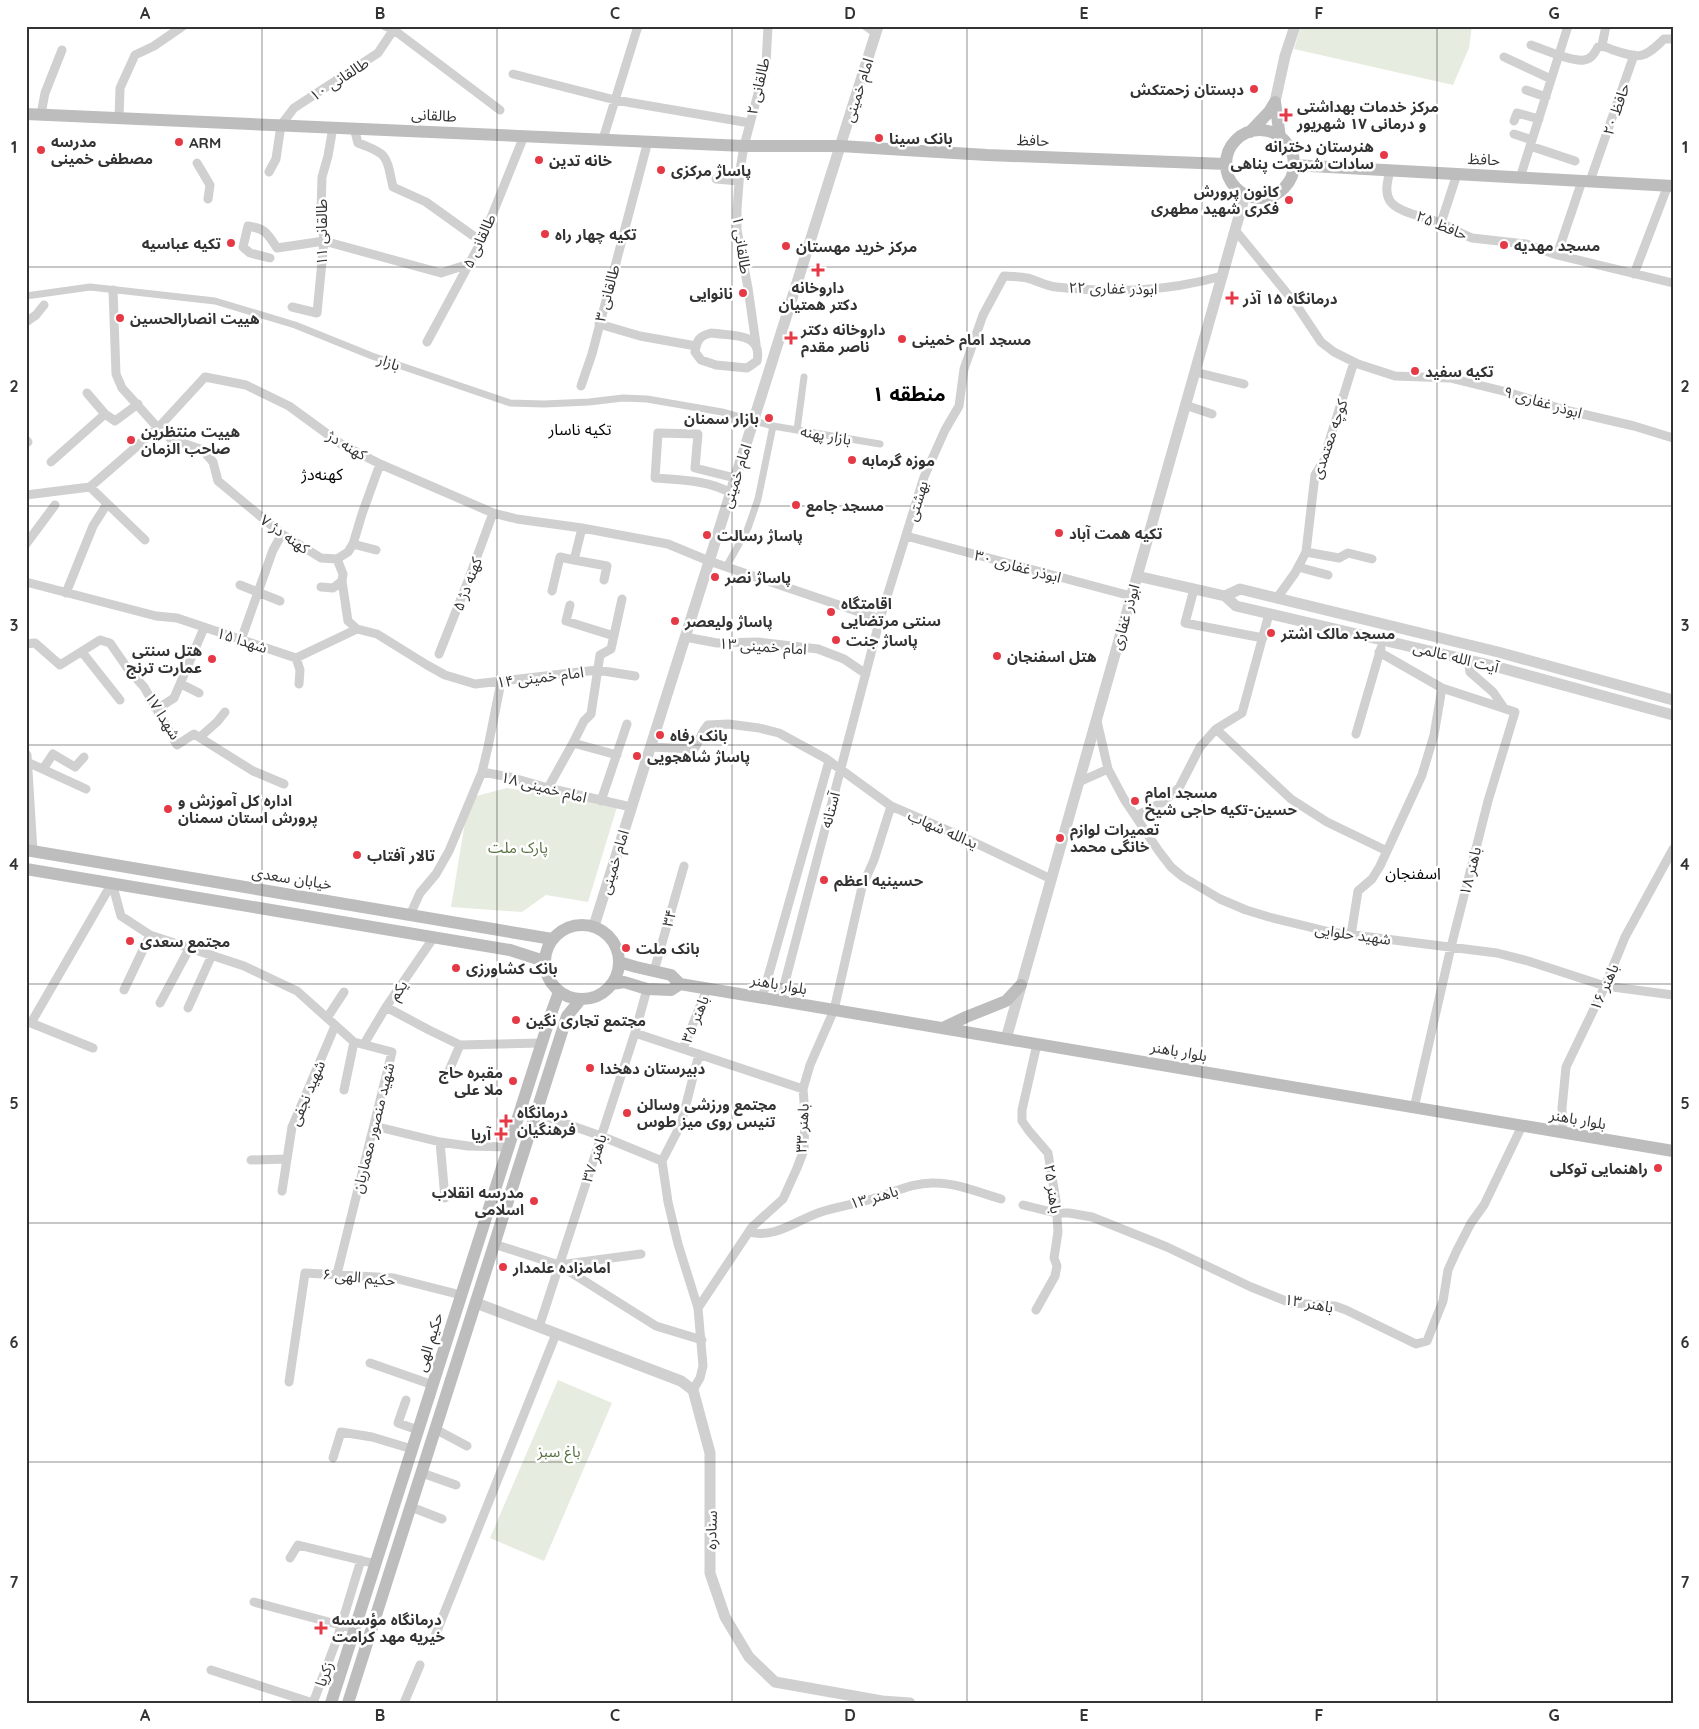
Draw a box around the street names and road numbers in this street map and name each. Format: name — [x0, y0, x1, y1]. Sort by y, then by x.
street label: طالقانی ۱۰ — [306, 53, 372, 105]
street label: امام خمینی — [839, 55, 879, 125]
street label: طالقانی ۲ — [742, 56, 774, 116]
street label: حافظ ۲۰ — [1598, 80, 1634, 137]
street label: طالقانی — [411, 104, 457, 126]
street label: حافظ — [1016, 130, 1050, 150]
street label: حافظ — [1467, 149, 1501, 169]
street label: طالقانی ۱۱ — [312, 199, 331, 265]
street label: حافظ ۲۵ — [1414, 206, 1471, 244]
street label: طالقانی ۵ — [458, 211, 500, 271]
street label: طالقانی ۱ — [729, 215, 755, 275]
street label: طالقانی ۳ — [590, 263, 624, 323]
street label: ابوذر غفاری ۲۲ — [1068, 278, 1158, 298]
street label: بازار — [374, 349, 403, 375]
street label: ابوذر غفاری ۹ — [1502, 382, 1584, 422]
street label: کوچه معتمدی — [1307, 396, 1353, 482]
street label: بازار پهنه — [799, 421, 853, 450]
street label: کهنه دژ — [323, 425, 371, 465]
street label: امام خمینی — [717, 441, 757, 511]
street label: بهشتی — [902, 479, 932, 523]
street label: کهنه دژ ۷ — [257, 510, 314, 558]
street label: ابوذر غفاری ۳۰ — [973, 545, 1063, 587]
street label: کهنه دژ ۵ — [448, 554, 486, 613]
street label: ابوذر غفاری — [1107, 582, 1143, 652]
street label: شهدا ۱۵ — [214, 623, 270, 657]
street label: امام خمینی ۱۳ — [718, 633, 807, 661]
street label: آیت الله عالمی — [1411, 637, 1501, 677]
street label: امام خمینی ۱۴ — [495, 662, 585, 694]
street label: شهدا ۱۷ — [141, 689, 185, 743]
street label: امام خمینی ۱۸ — [499, 767, 589, 809]
street label: آستانه — [816, 789, 844, 830]
street label: یدالله شهاب — [905, 805, 981, 853]
street label: امام خمینی — [595, 827, 635, 897]
street label: باهنر ۱۸ — [1455, 845, 1485, 897]
street label: خیابان سعدی — [251, 862, 333, 894]
street label: ۳۴ — [658, 907, 680, 929]
street label: شهید حلوایی — [1314, 919, 1392, 949]
street label: باهنر ۱۶ — [1585, 961, 1623, 1013]
street label: بلوار باهنر — [748, 970, 809, 998]
street label: یکم — [384, 976, 413, 1005]
street label: باهنر ۳۵ — [677, 993, 713, 1045]
street label: بلوار باهنر — [1148, 1037, 1209, 1065]
street label: شهید نجفی — [285, 1057, 329, 1129]
street label: شهید منصور معماریان — [348, 1061, 398, 1195]
street label: باهنر ۳۳ — [791, 1103, 813, 1153]
street label: بلوار باهنر — [1547, 1105, 1608, 1133]
street label: باهنر ۳۷ — [577, 1132, 611, 1184]
street label: باهنر ۲۵ — [1040, 1163, 1066, 1215]
street label: باهنر ۱۳ — [848, 1181, 900, 1213]
street label: حکیم الهی ۶ — [321, 1264, 397, 1292]
street label: باهنر ۱۳ — [1283, 1289, 1335, 1317]
street label: حکیم الهی — [411, 1310, 449, 1374]
street label: سنادره — [701, 1510, 721, 1550]
street label: زکریا — [311, 1659, 337, 1689]

